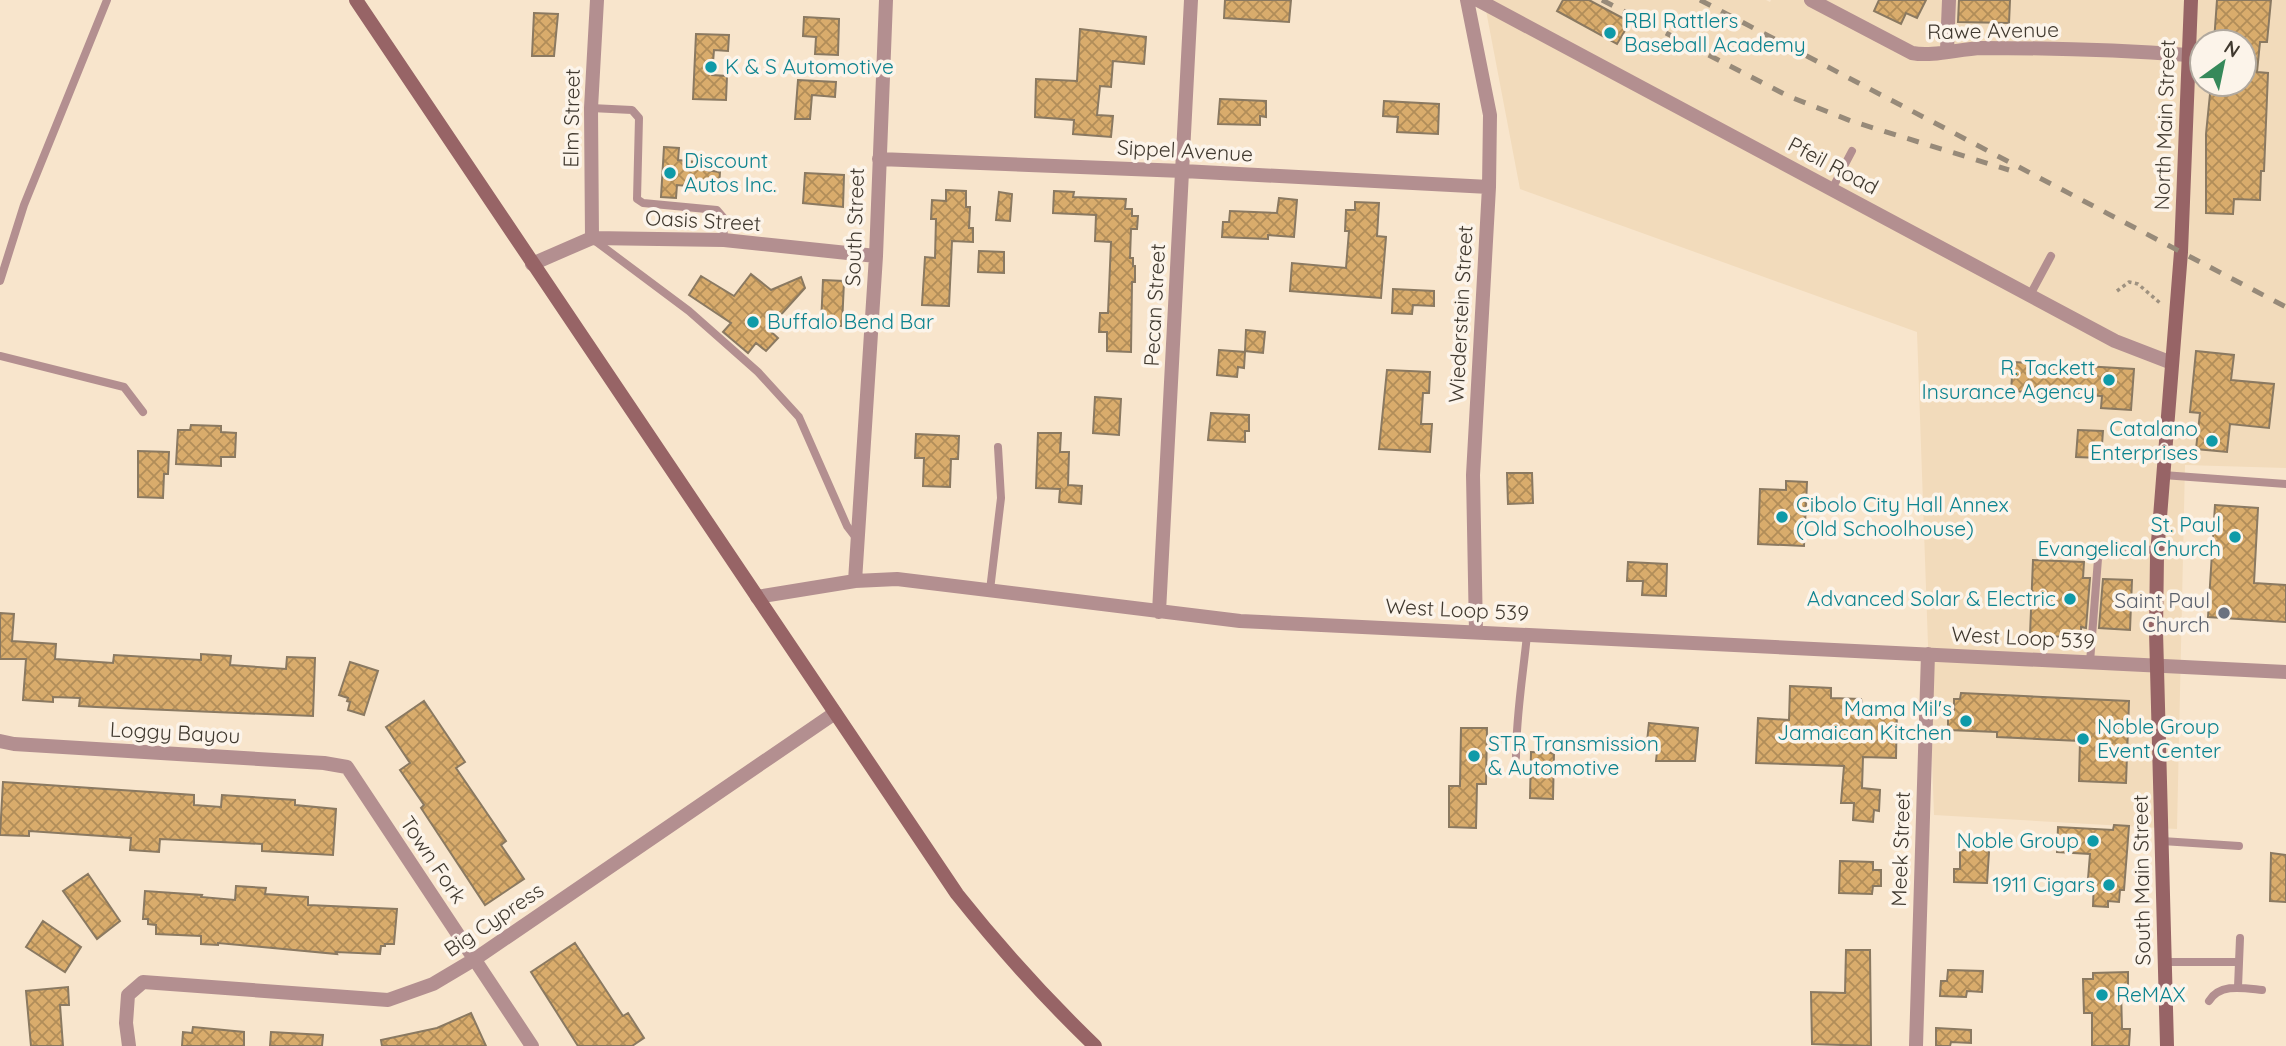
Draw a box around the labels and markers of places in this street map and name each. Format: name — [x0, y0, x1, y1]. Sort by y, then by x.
place label: RBI Rattlers Baseball Academy — [1624, 7, 1806, 57]
marker: RBI Rattlers Baseball Academy — [1602, 25, 1618, 41]
place label: K & S Automotive — [725, 53, 894, 79]
marker: K & S Automotive — [703, 59, 719, 75]
place label: Discount Autos Inc. — [684, 147, 777, 197]
marker: Discount Autos Inc. — [662, 165, 678, 181]
place label: Buffalo Bend Bar — [767, 308, 934, 334]
marker: Buffalo Bend Bar — [745, 314, 761, 330]
place label: R. Tackett Insurance Agency — [1922, 354, 2095, 404]
marker: R. Tackett Insurance Agency — [2101, 372, 2117, 388]
place label: Catalano Enterprises — [2090, 415, 2198, 465]
marker: Catalano Enterprises — [2204, 433, 2220, 449]
place label: Cibolo City Hall Annex (Old Schoolhouse) — [1796, 491, 2009, 541]
marker: Cibolo City Hall Annex (Old Schoolhouse) — [1774, 509, 1790, 525]
place label: St. Paul Evangelical Church — [2037, 511, 2221, 561]
marker: St. Paul Evangelical Church — [2227, 529, 2243, 545]
place label: Advanced Solar & Electric — [1807, 585, 2056, 611]
place label: Saint Paul Church — [2114, 587, 2210, 637]
marker: Advanced Solar & Electric — [2062, 591, 2078, 607]
marker: Saint Paul Church — [2216, 605, 2232, 621]
place label: Mama Mil's Jamaican Kitchen — [1777, 695, 1952, 745]
marker: Mama Mil's Jamaican Kitchen — [1958, 713, 1974, 729]
place label: Noble Group Event Center — [2097, 713, 2221, 763]
place label: STR Transmission & Automotive — [1488, 730, 1659, 780]
marker: Noble Group Event Center — [2075, 731, 2091, 747]
marker: STR Transmission & Automotive — [1466, 748, 1482, 764]
place label: Noble Group — [1957, 827, 2079, 853]
marker: Noble Group — [2085, 833, 2101, 849]
place label: 1911 Cigars — [1992, 871, 2095, 897]
marker: 1911 Cigars — [2101, 877, 2117, 893]
place label: ReMAX — [2116, 981, 2186, 1007]
marker: ReMAX — [2094, 987, 2110, 1003]

